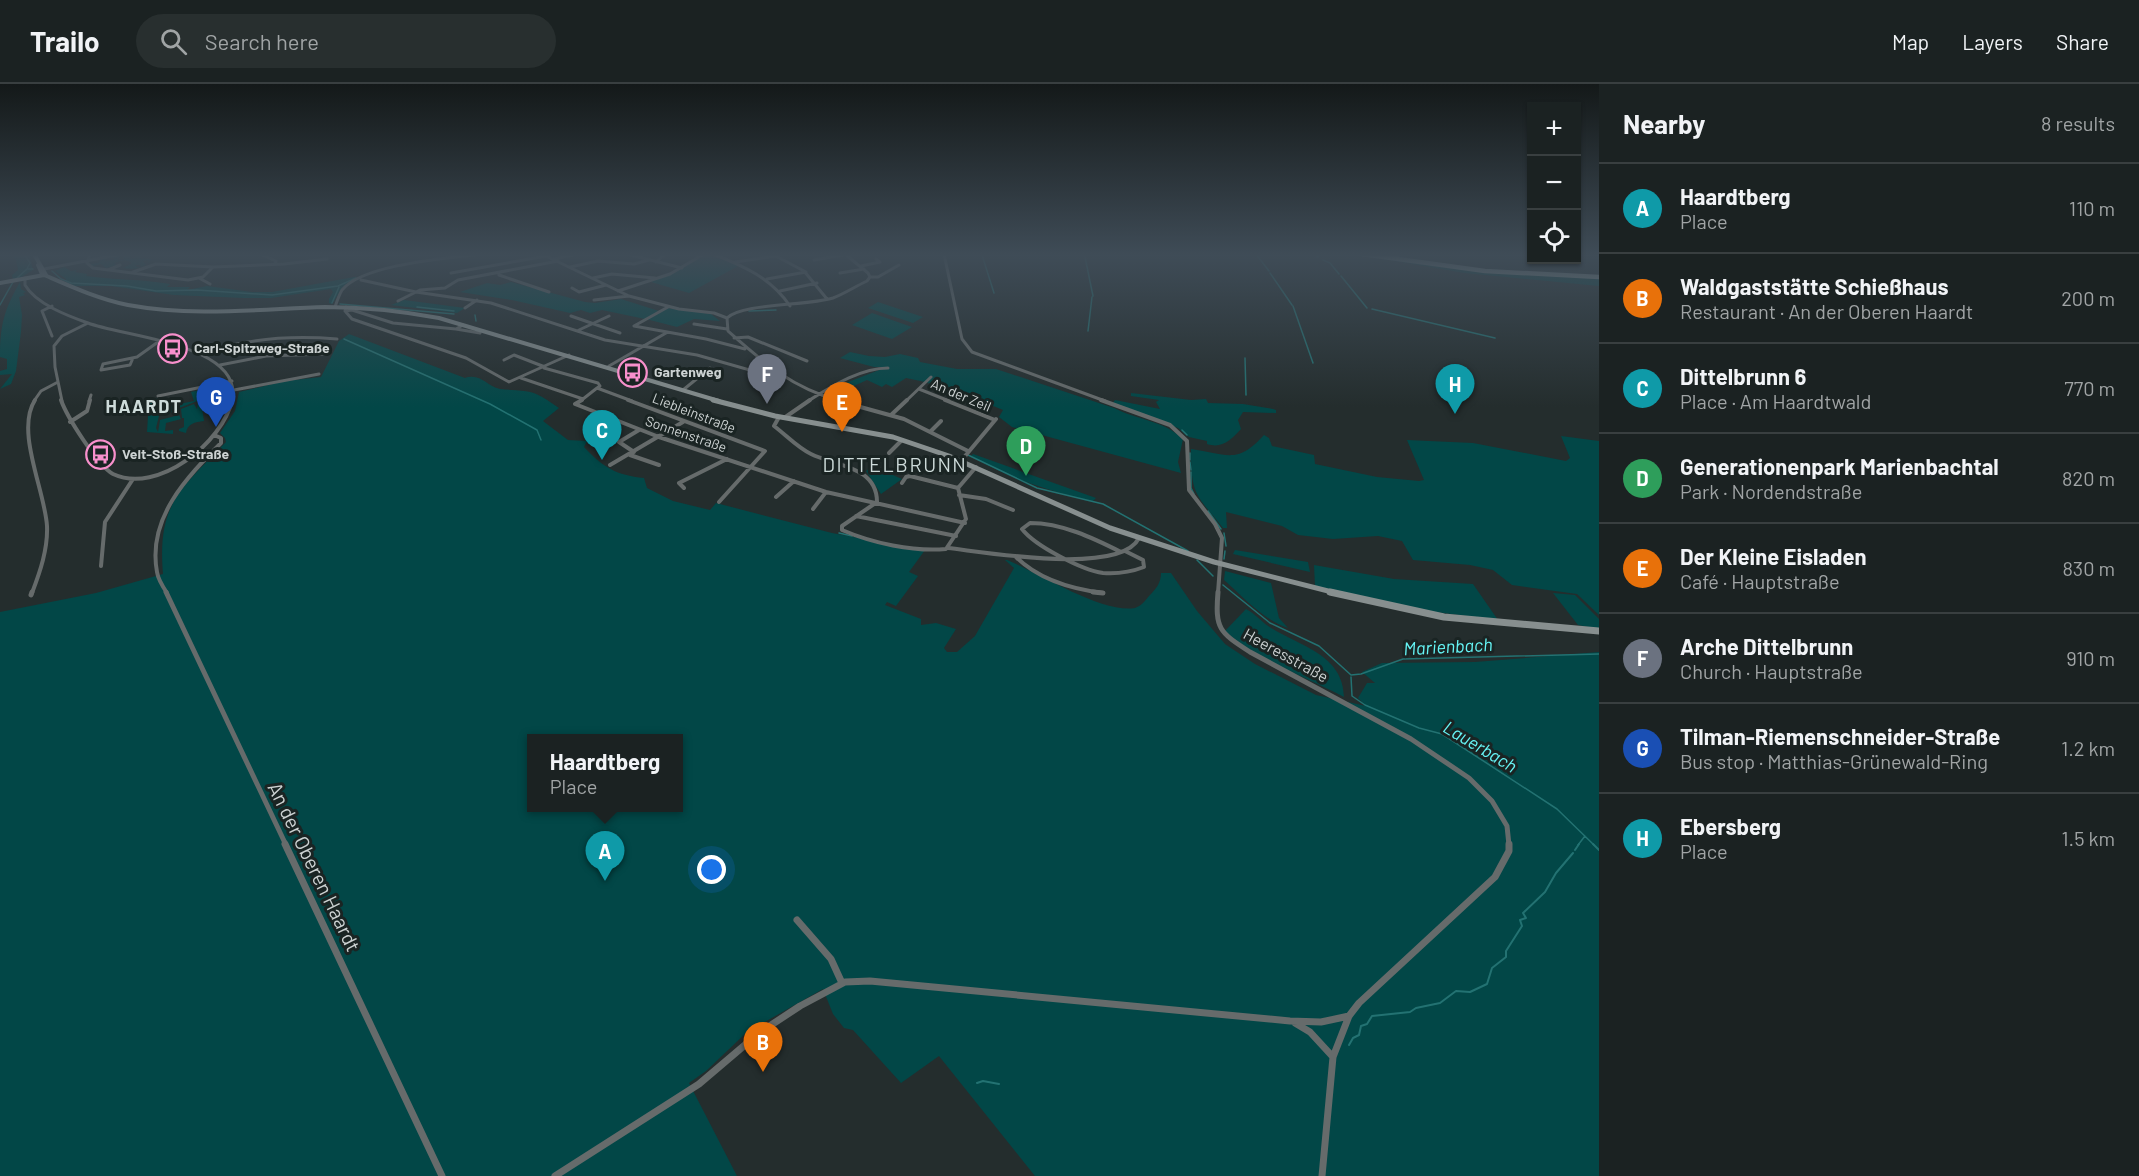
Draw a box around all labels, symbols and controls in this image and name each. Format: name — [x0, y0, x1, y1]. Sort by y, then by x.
search box — [136, 14, 556, 68]
text: Trailo — [30, 24, 100, 58]
icon: search — [157, 25, 190, 58]
text: Search here — [205, 28, 319, 54]
text: Map — [1892, 29, 1929, 54]
text: Layers — [1962, 29, 2023, 54]
text: Share — [2056, 29, 2109, 54]
map controls — [1527, 102, 1581, 264]
button: + — [1527, 102, 1581, 156]
text: Nearby — [1623, 108, 1705, 139]
text: 8 results — [2041, 111, 2115, 135]
button: − — [1527, 156, 1581, 210]
text: Haardtberg — [1680, 183, 1791, 209]
text: A — [1636, 196, 1649, 220]
text: 110 m — [2069, 196, 2115, 220]
text: Place — [1680, 209, 1728, 233]
button: locate — [1527, 210, 1581, 264]
text: Waldgaststätte Schießhaus — [1680, 273, 1949, 299]
text: B — [1636, 286, 1649, 310]
text: 200 m — [2061, 286, 2115, 310]
text: Restaurant · An der Oberen Haardt — [1680, 299, 1973, 323]
bus stop icon: Carl-Spitzweg-Straße — [157, 332, 189, 364]
place label: Carl-Spitzweg-Straße — [194, 339, 330, 356]
pin: F — [748, 354, 786, 404]
bus stop icon: Gartenweg — [617, 356, 649, 388]
place label: Gartenweg — [654, 363, 722, 380]
text: Dittelbrunn 6 — [1680, 363, 1806, 389]
pin: H — [1436, 364, 1474, 414]
street label: An der Zeil — [929, 374, 994, 415]
text: C — [1636, 376, 1649, 400]
text: 770 m — [2064, 376, 2115, 400]
pin: G — [196, 378, 236, 427]
pin: E — [822, 382, 862, 432]
street label: Liebleinstraße — [650, 389, 738, 436]
text: Place · Am Haardtwald — [1680, 389, 1871, 413]
district label: HAARDT — [106, 395, 182, 417]
pin: C — [582, 410, 622, 460]
street label: Sonnenstraße — [643, 412, 729, 455]
pin: D — [1006, 426, 1046, 476]
bus stop icon: Veit-Stoß-Straße — [85, 438, 117, 470]
place label: Veit-Stoß-Straße — [122, 445, 229, 462]
district label: DITTELBRUNN — [823, 452, 967, 476]
text: Generationenpark Marienbachtal — [1680, 453, 1999, 479]
text: D — [1636, 466, 1649, 490]
text: 820 m — [2062, 466, 2115, 490]
text: Park · Nordendstraße — [1680, 479, 1862, 503]
text: Der Kleine Eisladen — [1680, 543, 1867, 569]
text: E — [1637, 556, 1648, 580]
text: 830 m — [2062, 556, 2115, 580]
text: Café · Hauptstraße — [1680, 569, 1840, 593]
street label: Heeresstraße — [1241, 623, 1332, 686]
water label: Marienbach — [1403, 633, 1493, 659]
text: Arche Dittelbrunn — [1680, 633, 1853, 659]
text: F — [1637, 646, 1648, 670]
text: 910 m — [2066, 646, 2115, 670]
text: Church · Hauptstraße — [1680, 659, 1863, 683]
water label: Lauerbach — [1440, 716, 1521, 777]
text: Tilman-Riemenschneider-Straße — [1680, 723, 2000, 749]
popup — [527, 734, 683, 812]
text: G — [1636, 736, 1649, 760]
text: 1.2 km — [2061, 736, 2115, 760]
text: Haardtberg — [550, 748, 660, 774]
text: Bus stop · Matthias-Grünewald-Ring — [1680, 749, 1988, 773]
text: Place — [550, 774, 597, 798]
street label: An der Oberen Haardt — [264, 778, 366, 955]
text: Ebersberg — [1680, 813, 1781, 839]
text: H — [1636, 826, 1649, 850]
text: 1.5 km — [2062, 826, 2115, 850]
pin: A — [586, 832, 624, 881]
text: Place — [1680, 839, 1728, 863]
your location — [697, 855, 726, 884]
pin: B — [744, 1022, 783, 1072]

